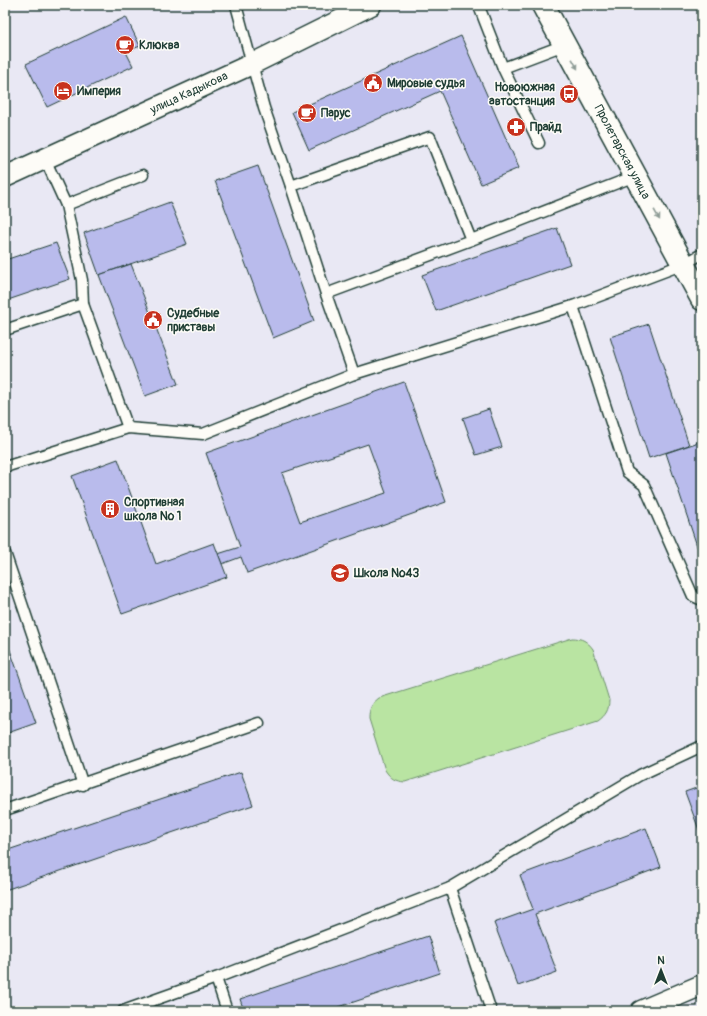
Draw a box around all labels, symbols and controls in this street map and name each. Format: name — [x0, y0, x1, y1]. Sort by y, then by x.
cafe icon: Клюква — [114, 34, 136, 56]
place label: Клюква — [139, 38, 180, 53]
one-way arrow — [571, 58, 578, 70]
street label: улица Кадыкова — [147, 68, 231, 118]
public building icon: Мировые судья — [362, 72, 384, 94]
place label: Мировые судья — [387, 76, 465, 91]
hotel icon: Империя — [52, 80, 74, 102]
place label: Новоюжная автостанция — [489, 80, 555, 109]
bus stop icon: Новоюжная автостанция — [558, 83, 580, 105]
place label: Империя — [77, 84, 121, 99]
cafe icon: Парус — [296, 102, 318, 124]
street label: Пролетарская улица — [591, 102, 653, 202]
place label: Парус — [321, 106, 351, 121]
pharmacy icon: Прайд — [505, 116, 527, 138]
place label: Прайд — [530, 120, 562, 135]
one-way arrow — [653, 209, 660, 221]
place label: Судебные приставы — [167, 306, 220, 335]
public building icon: Судебные приставы — [142, 309, 164, 331]
place label: Спортивная школа № 1 — [124, 495, 184, 524]
building icon: Спортивная школа № 1 — [99, 498, 121, 520]
school or university icon: Школа №43 — [329, 562, 351, 584]
place label: Школа №43 — [353, 566, 419, 581]
north arrow — [641, 950, 681, 990]
text: N — [657, 954, 665, 967]

